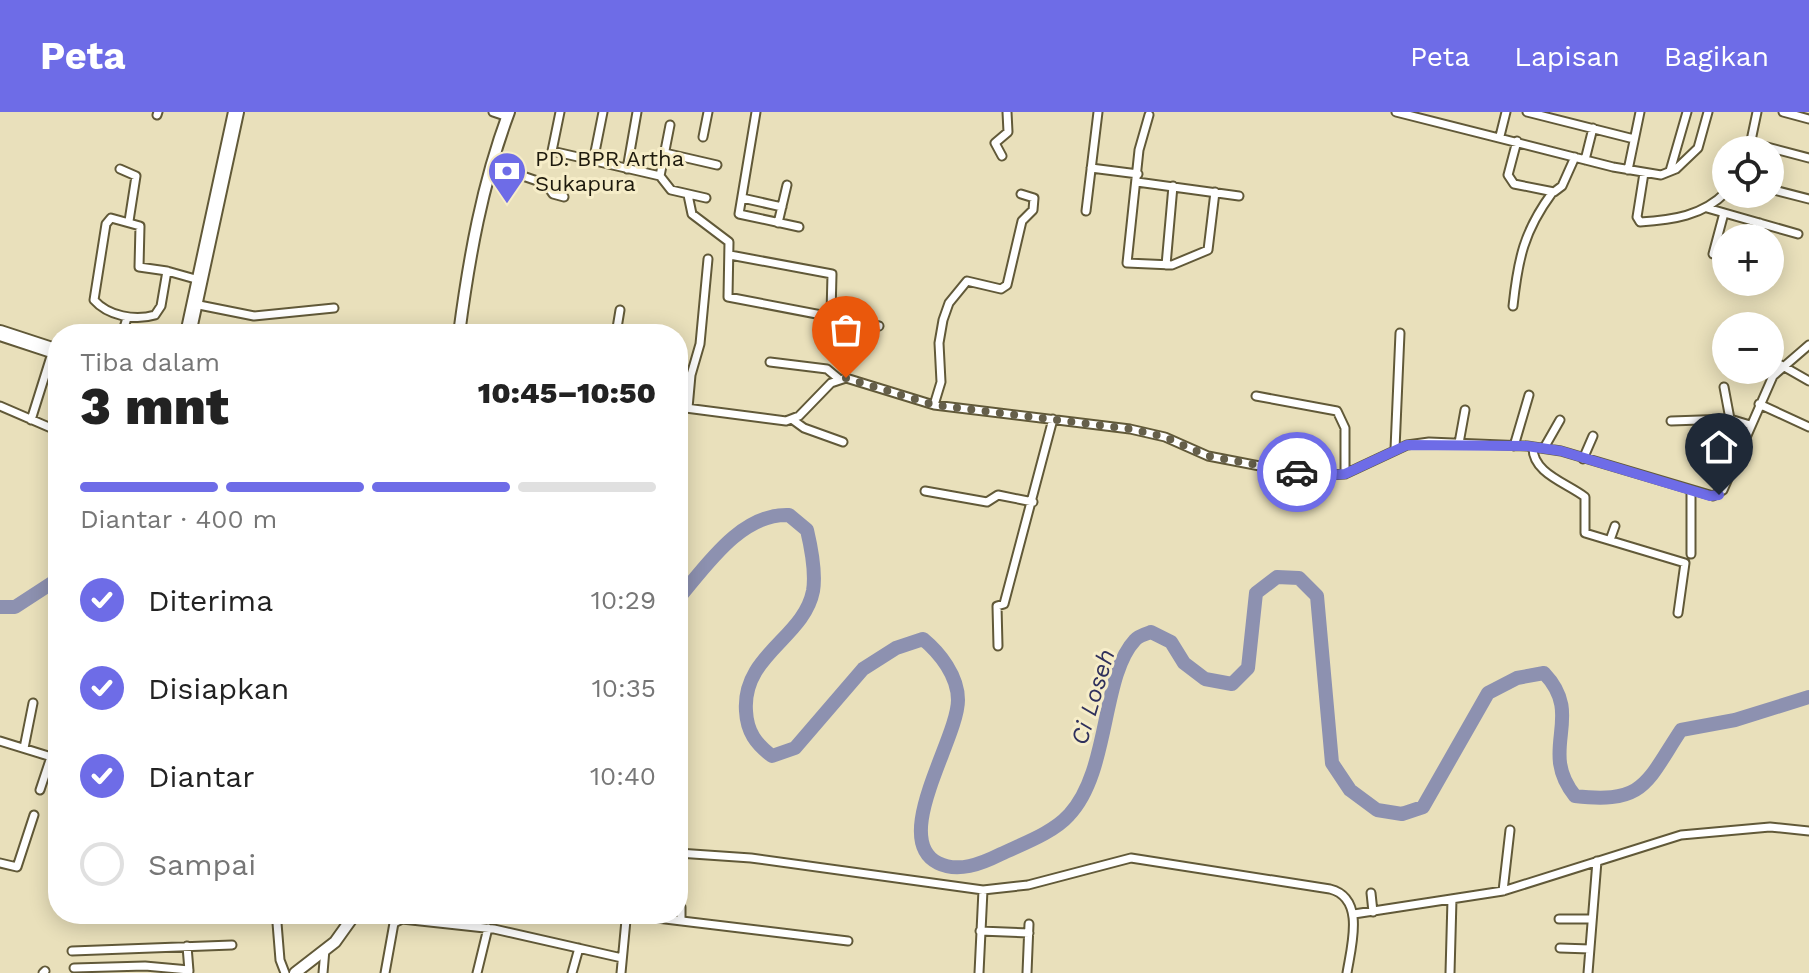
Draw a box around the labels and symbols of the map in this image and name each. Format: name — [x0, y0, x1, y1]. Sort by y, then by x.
place label: PD. BPR Artha Sukapura — [535, 146, 684, 196]
bank icon: PD. BPR Artha Sukapura — [486, 150, 528, 205]
pin — [812, 296, 880, 378]
pin — [1685, 413, 1753, 495]
courier — [1257, 432, 1337, 512]
water label: Ci Loseh — [1065, 646, 1121, 748]

